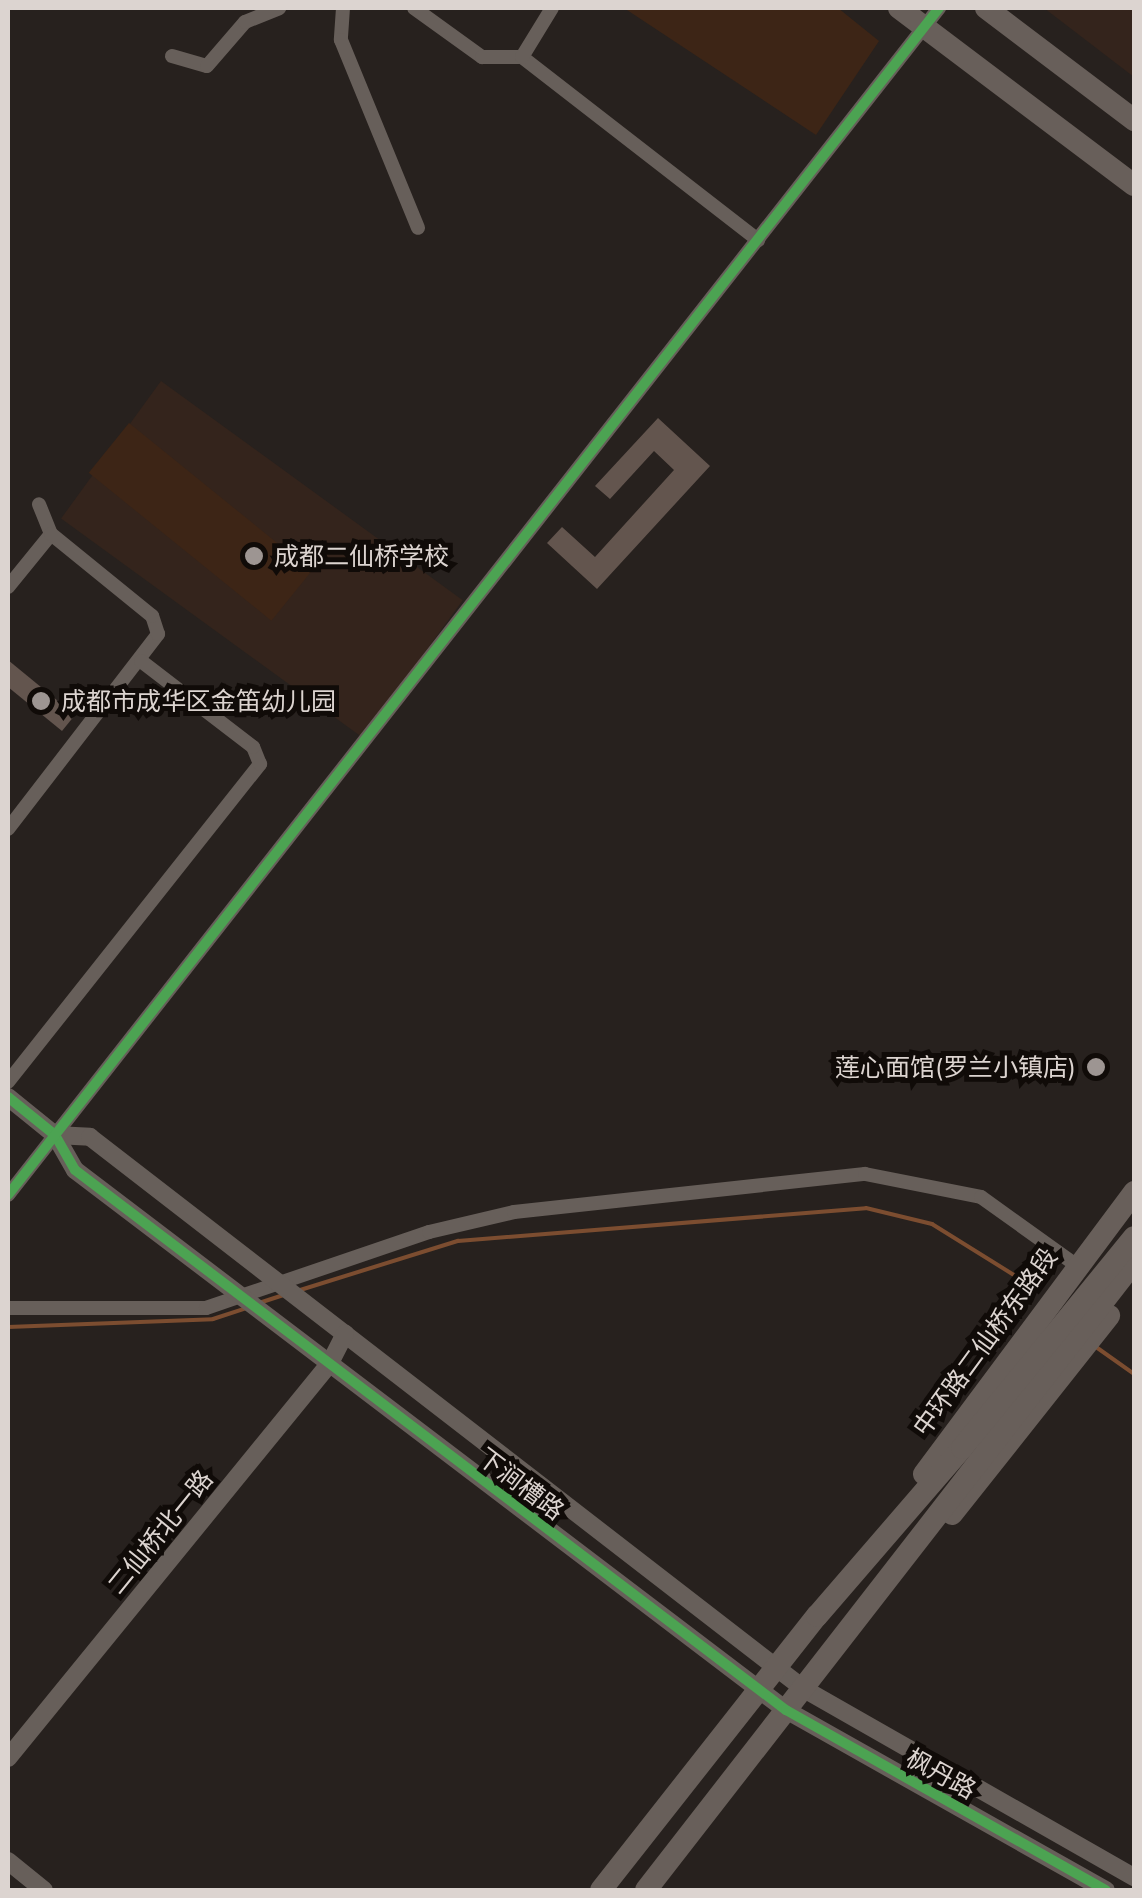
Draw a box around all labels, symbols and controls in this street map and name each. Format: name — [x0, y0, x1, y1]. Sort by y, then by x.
place label: 成都二仙桥学校 — [274, 541, 449, 571]
marker: 成都二仙桥学校 — [243, 545, 265, 567]
place label: 成都市成华区金笛幼儿园 — [61, 686, 336, 716]
marker: 成都市成华区金笛幼儿园 — [30, 690, 52, 712]
place label: 莲心面馆(罗兰小镇店) — [835, 1052, 1076, 1082]
marker: 莲心面馆(罗兰小镇店) — [1085, 1056, 1107, 1078]
street label: 中环路二仙桥东路段 — [907, 1242, 1063, 1442]
street label: 下涧槽路 — [472, 1442, 570, 1526]
street label: 二仙桥北一路 — [101, 1464, 219, 1600]
street label: 枫丹路 — [901, 1743, 981, 1805]

